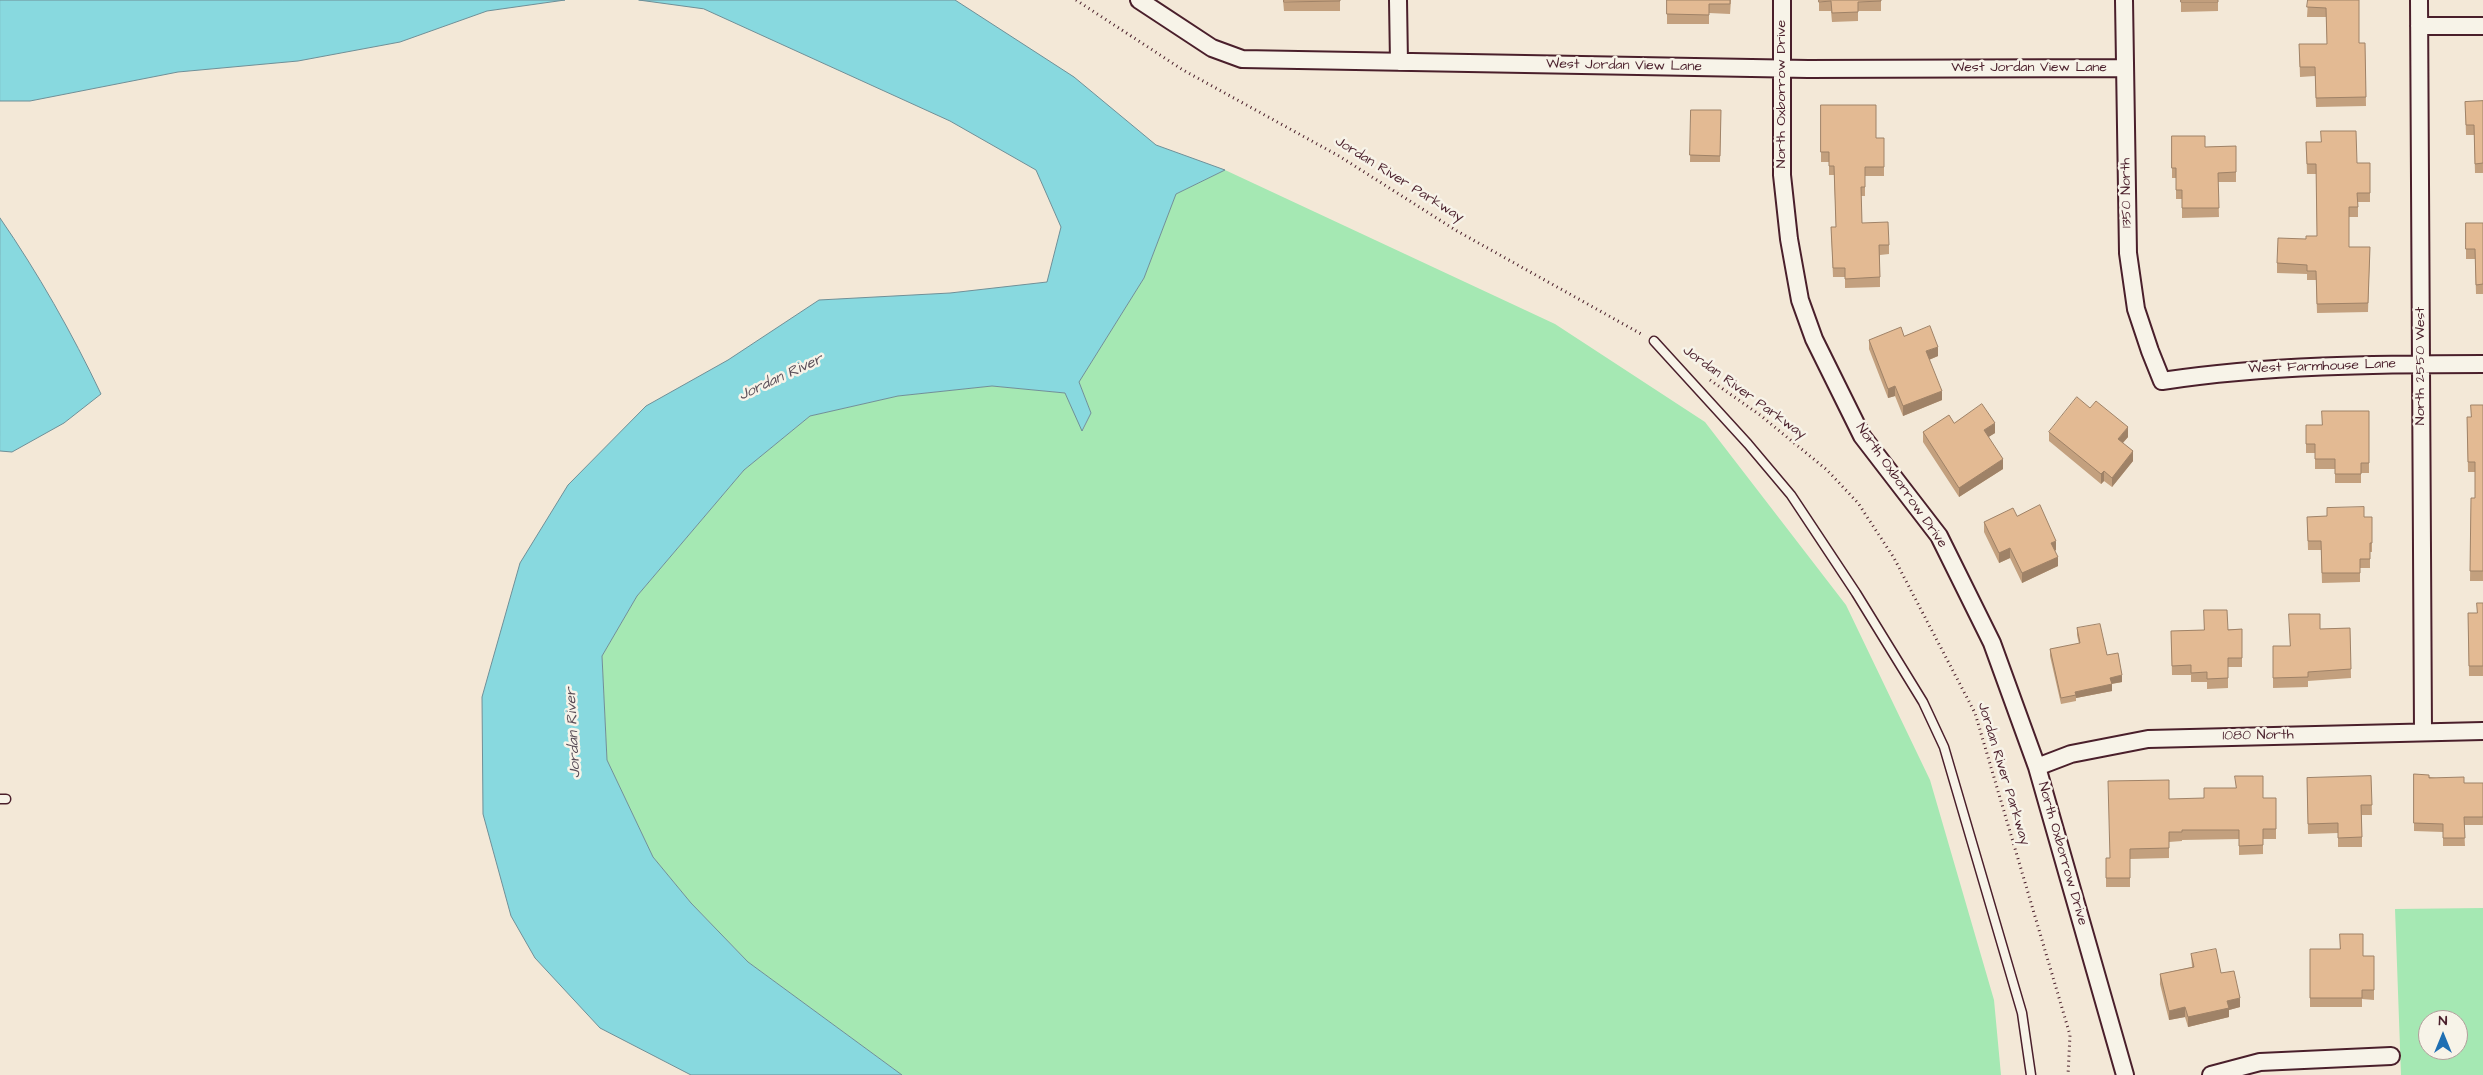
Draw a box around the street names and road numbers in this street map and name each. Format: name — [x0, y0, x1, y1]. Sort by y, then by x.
street label: North Oxborrow Drive — [1774, 20, 1790, 168]
street label: West Jordan View Lane — [1546, 56, 1702, 76]
street label: West Jordan View Lane — [1951, 60, 2107, 76]
street label: Jordan River Parkway — [1332, 133, 1466, 227]
street label: 1350 North — [2118, 158, 2136, 228]
street label: North 2550 West — [2413, 307, 2429, 425]
street label: Jordan River Parkway — [1679, 343, 1809, 443]
street label: West Farmhouse Lane — [2248, 356, 2396, 378]
street label: North Oxborrow Drive — [1852, 420, 1950, 552]
street label: Jordan River Parkway — [1973, 700, 2033, 848]
street label: 1080 North — [2222, 727, 2294, 745]
street label: North Oxborrow Drive — [2033, 780, 2091, 928]

